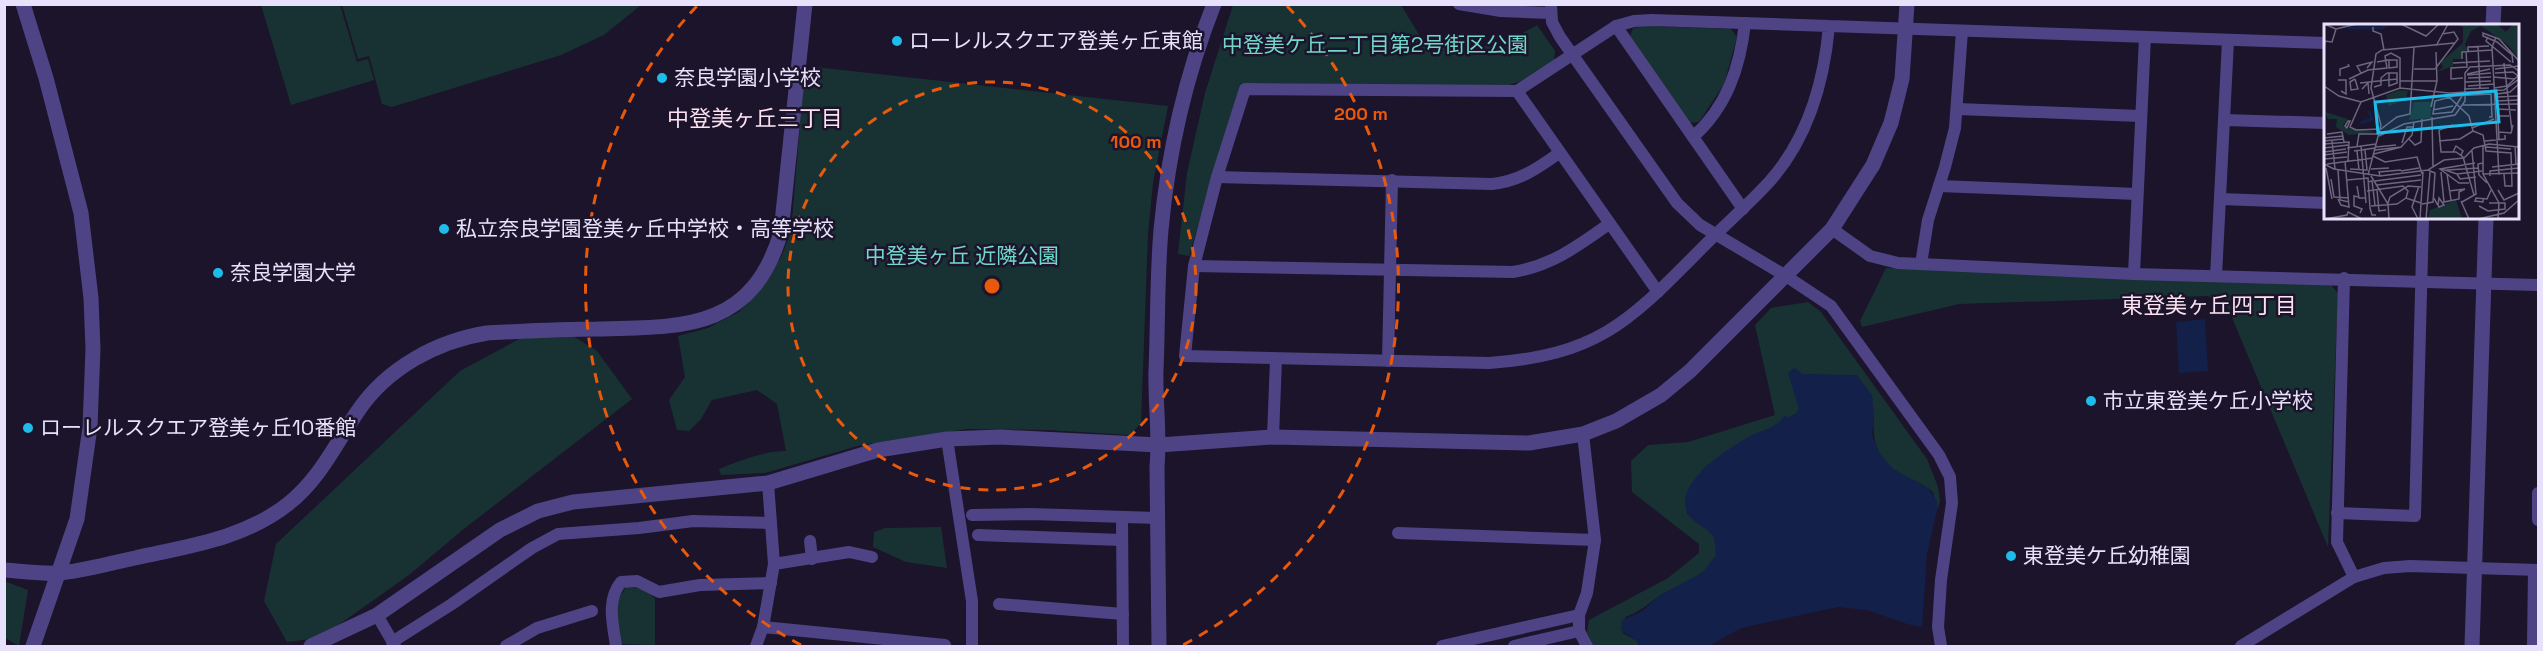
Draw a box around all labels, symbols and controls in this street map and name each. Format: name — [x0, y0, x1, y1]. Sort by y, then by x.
inset map — [2324, 24, 2519, 219]
place label: ローレルスクエア登美ヶ丘東館 — [909, 27, 1203, 54]
park label: 中登美ケ丘二丁目第2号街区公園 — [1222, 31, 1528, 58]
marker: ローレルスクエア登美ヶ丘東館 — [890, 34, 904, 48]
place label: 奈良学園小学校 — [674, 64, 821, 91]
marker: 奈良学園小学校 — [655, 71, 669, 85]
text: 200 m — [1334, 102, 1388, 125]
district label: 中登美ヶ丘三丁目 — [667, 104, 843, 132]
text: 100 m — [1110, 130, 1162, 153]
place label: 私立奈良学園登美ヶ丘中学校・高等学校 — [456, 215, 834, 242]
marker: 私立奈良学園登美ヶ丘中学校・高等学校 — [437, 222, 451, 236]
park label: 中登美ヶ丘 近隣公園 — [865, 242, 1059, 269]
place label: 奈良学園大学 — [230, 259, 356, 286]
marker: 奈良学園大学 — [211, 266, 225, 280]
centre of rings — [982, 276, 1002, 296]
district label: 東登美ヶ丘四丁目 — [2121, 291, 2297, 319]
place label: 市立東登美ケ丘小学校 — [2103, 387, 2313, 414]
marker: 市立東登美ケ丘小学校 — [2084, 394, 2098, 408]
place label: ローレルスクエア登美ヶ丘10番館 — [40, 414, 356, 441]
marker: ローレルスクエア登美ヶ丘10番館 — [21, 421, 35, 435]
place label: 東登美ケ丘幼稚園 — [2023, 542, 2191, 569]
marker: 東登美ケ丘幼稚園 — [2004, 549, 2018, 563]

